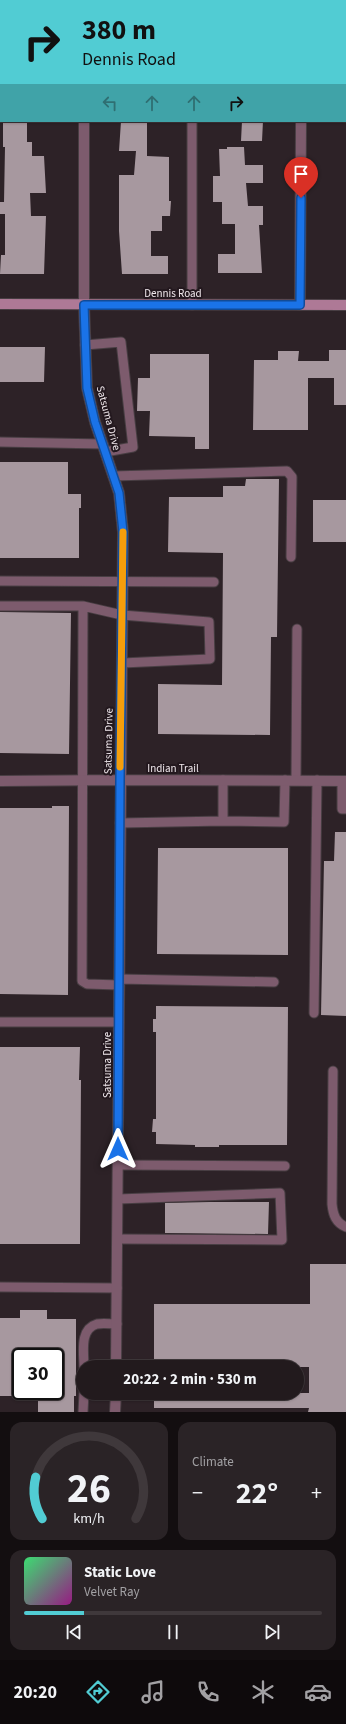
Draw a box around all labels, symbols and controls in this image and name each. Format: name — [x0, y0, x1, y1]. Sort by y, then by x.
text: 380 m — [82, 10, 156, 50]
icon: right — [16, 16, 68, 68]
text: Dennis Road — [82, 47, 176, 72]
icon: left — [99, 92, 121, 114]
icon: ahead — [141, 92, 163, 114]
icon: ahead — [183, 92, 205, 114]
icon: right — [225, 92, 247, 114]
pin — [284, 157, 318, 198]
icon: arrive — [290, 163, 312, 185]
street label: Dennis Road — [144, 286, 202, 301]
street label: Satsuma Drive — [93, 384, 124, 453]
street label: Satsuma Drive — [100, 707, 117, 774]
street label: Indian Trail — [147, 761, 199, 776]
street label: Satsuma Drive — [100, 1031, 115, 1098]
position arrow — [97, 1128, 139, 1170]
speed limit sign: 30 — [12, 1348, 64, 1400]
text: 20:22 · 2 min · 530 m — [123, 1369, 257, 1390]
text: Climate — [192, 1453, 234, 1471]
text: 26 — [67, 1459, 111, 1519]
text: 22° — [236, 1472, 278, 1515]
text: − — [192, 1477, 203, 1509]
text: + — [311, 1477, 322, 1509]
text: km/h — [73, 1508, 105, 1529]
text: Static Love — [84, 1562, 156, 1583]
text: Velvet Ray — [84, 1583, 140, 1601]
icon: previous — [63, 1621, 85, 1643]
icon: pause — [162, 1621, 184, 1643]
icon: next — [261, 1621, 283, 1643]
icon: directions — [84, 1678, 112, 1706]
icon: music — [139, 1678, 167, 1706]
icon: phone — [194, 1678, 222, 1706]
icon: climate — [249, 1678, 277, 1706]
icon: car — [304, 1678, 332, 1706]
text: 20:20 — [14, 1680, 57, 1705]

